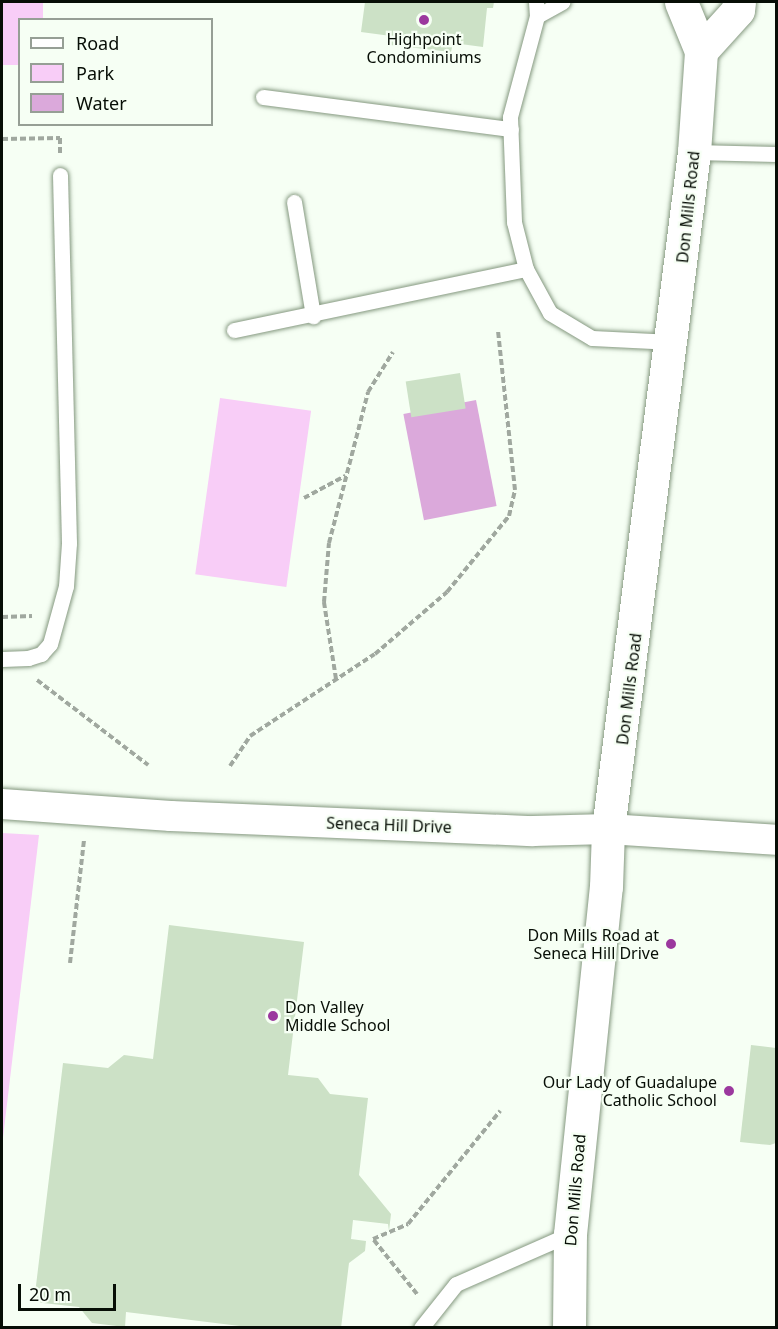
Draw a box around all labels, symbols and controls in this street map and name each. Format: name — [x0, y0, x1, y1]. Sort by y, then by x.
marker: Highpoint Condominiums — [417, 13, 431, 27]
legend — [18, 18, 213, 126]
place label: Highpoint Condominiums — [367, 29, 481, 67]
text: Road — [76, 31, 119, 55]
text: Park — [76, 61, 114, 85]
text: Water — [76, 91, 127, 115]
street label: Don Mills Road — [673, 150, 703, 264]
street label: Don Mills Road — [613, 632, 645, 746]
street label: Seneca Hill Drive — [326, 813, 452, 837]
place label: Don Mills Road at Seneca Hill Drive — [528, 925, 659, 963]
marker: Don Mills Road at Seneca Hill Drive — [664, 937, 678, 951]
place label: Don Valley Middle School — [285, 997, 390, 1035]
marker: Don Valley Middle School — [266, 1009, 280, 1023]
place label: Our Lady of Guadalupe Catholic School — [543, 1072, 717, 1110]
marker: Our Lady of Guadalupe Catholic School — [722, 1084, 736, 1098]
street label: Don Mills Road — [561, 1133, 589, 1247]
scale bar — [21, 1272, 118, 1310]
text: 20 m — [29, 1282, 71, 1306]

